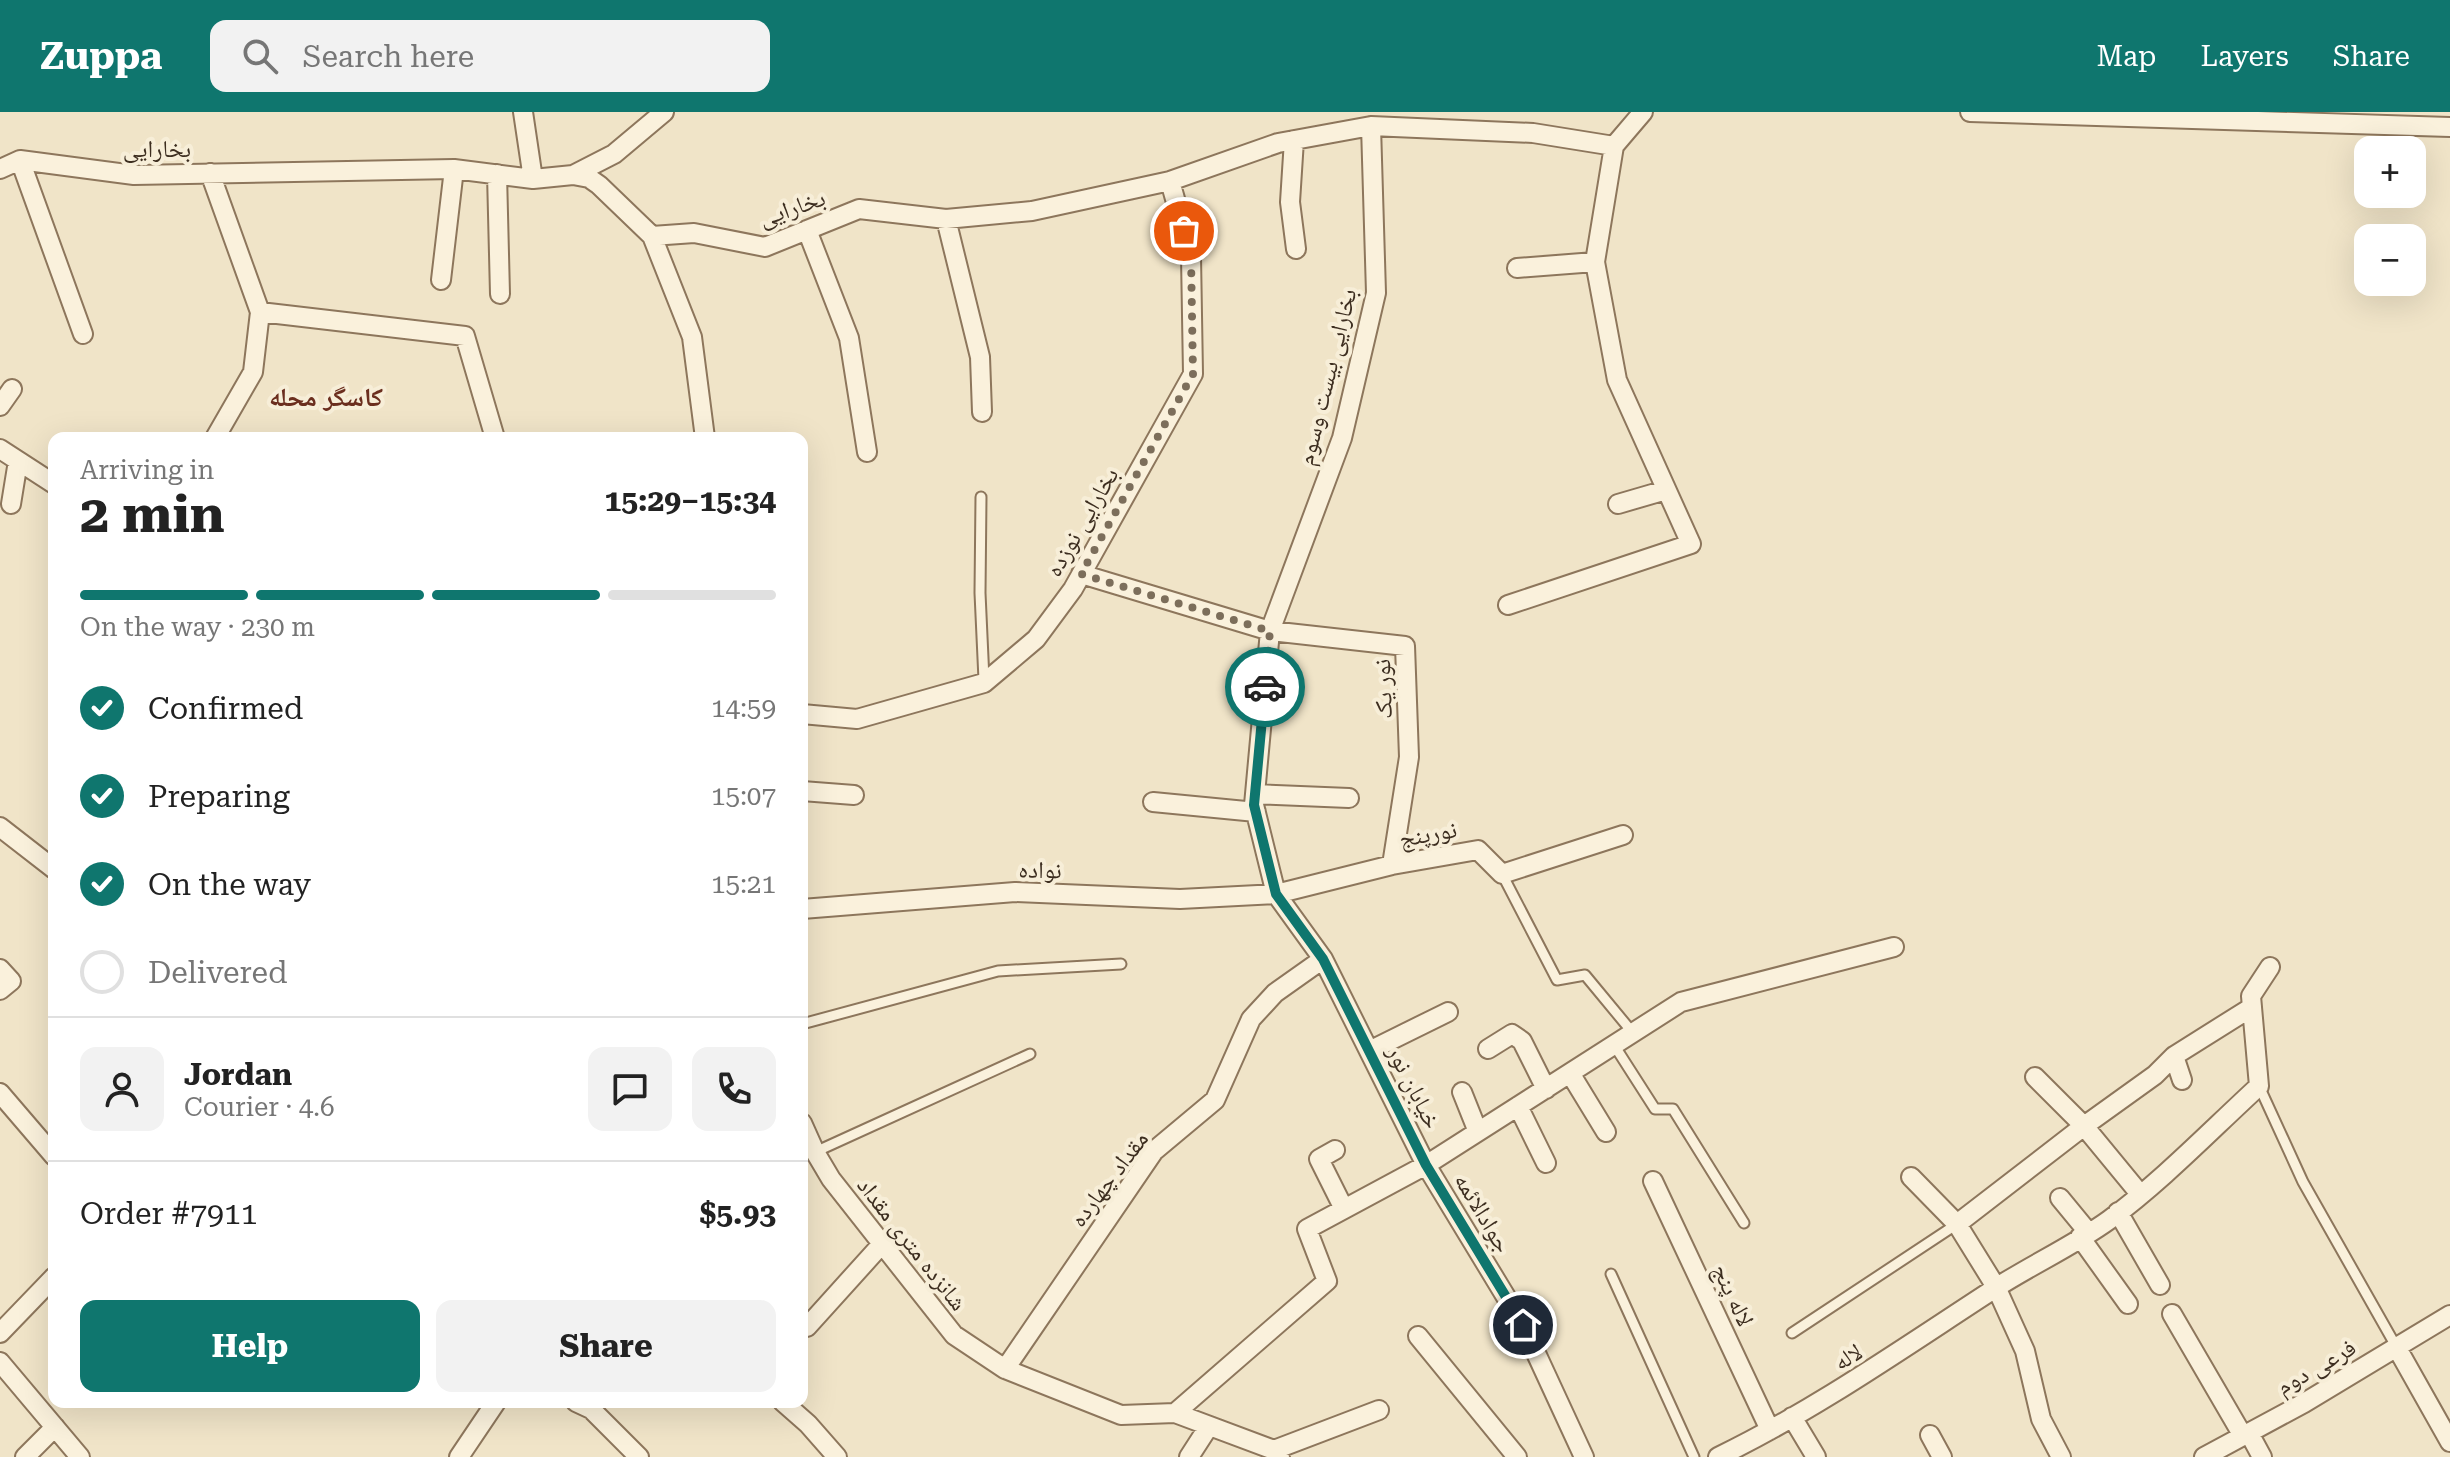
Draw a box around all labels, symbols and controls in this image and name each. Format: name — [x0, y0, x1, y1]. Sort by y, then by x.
search box — [210, 20, 770, 92]
text: Zuppa — [40, 34, 162, 78]
icon: search — [238, 34, 282, 78]
text: Search here — [302, 39, 474, 74]
text: Map — [2097, 40, 2156, 73]
text: Layers — [2200, 40, 2289, 73]
text: Share — [2333, 40, 2410, 73]
street label: بخارایی — [123, 135, 191, 163]
map controls — [2354, 136, 2426, 296]
button: + — [2354, 136, 2426, 208]
street label: بخارایی — [755, 184, 829, 232]
pin — [1150, 197, 1218, 265]
icon: bag — [1162, 209, 1206, 253]
button: − — [2354, 224, 2426, 296]
street label: بخارایی بیست وسوم — [1291, 286, 1364, 469]
district label: کاسگر محله — [269, 382, 384, 412]
text: Arriving in — [80, 455, 214, 485]
street label: بخارایی نوزده — [1040, 462, 1124, 582]
text: 15:29–15:34 — [604, 483, 776, 518]
text: 2 min — [80, 484, 225, 545]
text: On the way · 230 m — [80, 612, 315, 642]
courier — [1225, 647, 1305, 727]
street label: نور یک — [1368, 659, 1398, 719]
icon: car — [1243, 665, 1287, 709]
icon: check — [80, 686, 124, 730]
text: Confirmed — [148, 691, 303, 726]
text: 14:59 — [711, 693, 776, 723]
icon: check — [80, 774, 124, 818]
text: Preparing — [148, 779, 290, 814]
text: 15:07 — [711, 781, 776, 811]
street label: نورپنج — [1397, 815, 1459, 854]
street label: نواده — [1018, 856, 1062, 884]
icon: check — [80, 862, 124, 906]
text: On the way — [148, 867, 311, 902]
text: 15:21 — [711, 869, 776, 899]
text: Delivered — [148, 955, 287, 990]
street label: خیابان نور — [1381, 1040, 1447, 1133]
button: person — [80, 1047, 164, 1131]
button: chat — [588, 1047, 672, 1131]
button: phone — [692, 1047, 776, 1131]
text: Jordan — [184, 1057, 292, 1092]
text: Courier · 4.6 — [184, 1092, 334, 1122]
street label: مقداد چهارده — [1064, 1126, 1154, 1232]
street label: جوادالائمه — [1448, 1168, 1518, 1258]
street label: شانزده متری مقداد — [851, 1172, 973, 1316]
text: Order #7911 — [80, 1196, 258, 1231]
text: $5.93 — [699, 1196, 776, 1231]
street label: لاله پنج — [1706, 1259, 1760, 1331]
pin — [1489, 1291, 1557, 1359]
button: Help — [80, 1300, 420, 1392]
button: Share — [436, 1300, 776, 1392]
icon: home — [1501, 1303, 1545, 1347]
street label: فرعی دوم — [2271, 1333, 2362, 1403]
street label: لاله — [1829, 1338, 1867, 1376]

